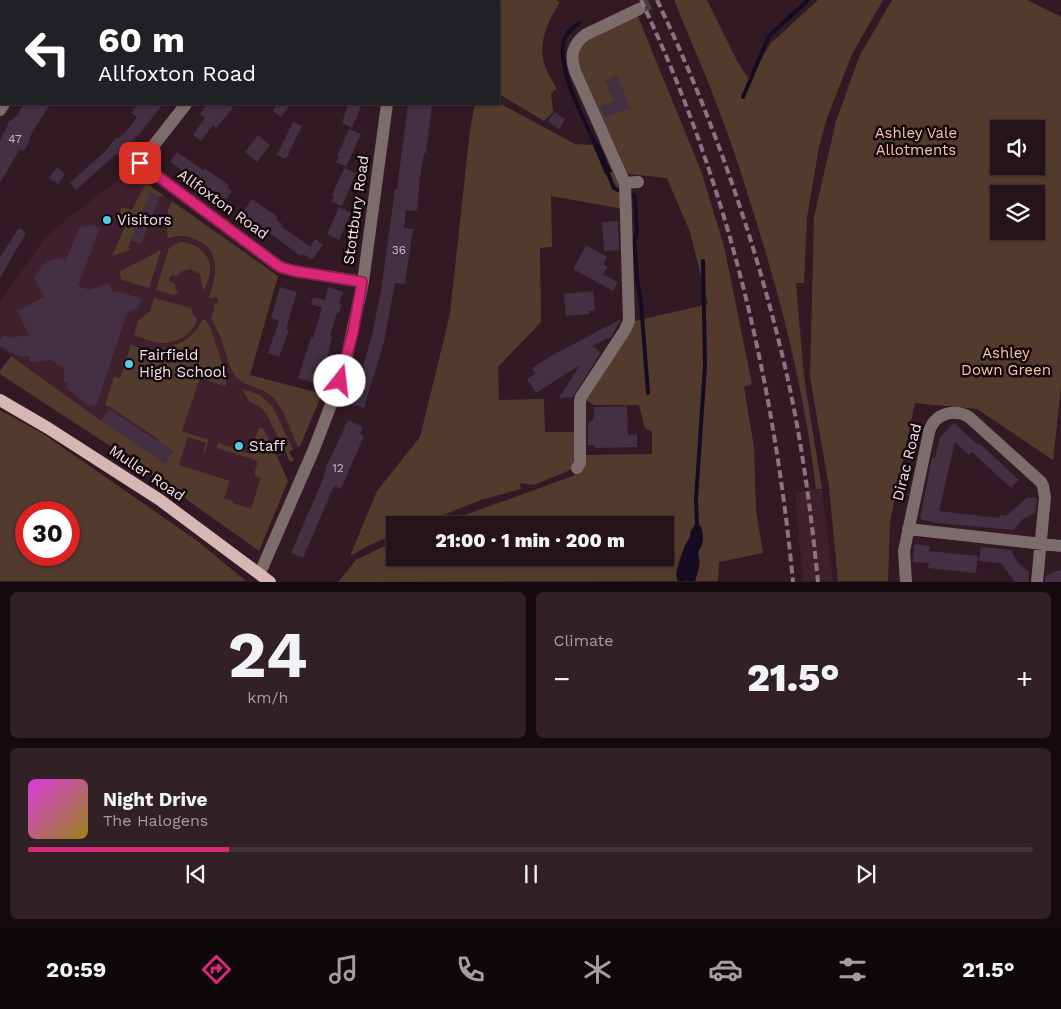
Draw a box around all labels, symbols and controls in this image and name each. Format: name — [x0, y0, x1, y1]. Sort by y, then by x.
text: 60 m — [98, 19, 185, 61]
icon: left — [15, 20, 80, 85]
text: Allfoxton Road — [98, 61, 256, 86]
map controls — [990, 120, 1045, 240]
button: sound — [990, 120, 1045, 175]
park label: Ashley Vale Allotments — [875, 124, 957, 159]
house number: 47 — [8, 132, 22, 146]
pin — [119, 142, 161, 184]
icon: arrive — [126, 149, 154, 177]
street label: Stottbury Road — [339, 154, 373, 266]
street label: Allfoxton Road — [174, 165, 272, 243]
button: layers — [990, 185, 1045, 240]
place label: Visitors — [117, 211, 172, 229]
marker: Visitors — [101, 214, 113, 226]
house number: 36 — [392, 243, 406, 257]
park label: Ashley Down Green — [961, 344, 1051, 379]
place label: Fairfield High School — [139, 346, 227, 381]
position arrow — [313, 354, 365, 406]
marker: Fairfield High School — [123, 358, 135, 370]
street label: Dirac Road — [889, 421, 925, 503]
place label: Staff — [249, 437, 285, 455]
marker: Staff — [233, 440, 245, 452]
street label: Muller Road — [106, 441, 188, 505]
house number: 12 — [332, 461, 344, 475]
speed limit sign: 30 — [15, 501, 80, 566]
text: 21:00 · 1 min · 200 m — [435, 529, 625, 552]
text: 24 — [228, 617, 308, 693]
text: Climate — [554, 631, 614, 650]
text: 21.5° — [747, 656, 840, 700]
text: − — [554, 662, 570, 695]
text: + — [1016, 662, 1033, 695]
text: km/h — [247, 688, 288, 707]
text: Night Drive — [103, 788, 208, 811]
text: The Halogens — [103, 811, 208, 830]
icon: previous — [182, 860, 210, 888]
icon: pause — [517, 860, 545, 888]
icon: next — [852, 860, 880, 888]
icon: directions — [199, 952, 234, 987]
icon: music — [326, 952, 361, 987]
icon: phone — [453, 952, 488, 987]
icon: climate — [580, 952, 615, 987]
icon: car — [708, 952, 743, 987]
icon: filters — [835, 952, 870, 987]
text: 20:59 — [46, 957, 106, 982]
text: 21.5° — [962, 957, 1015, 982]

